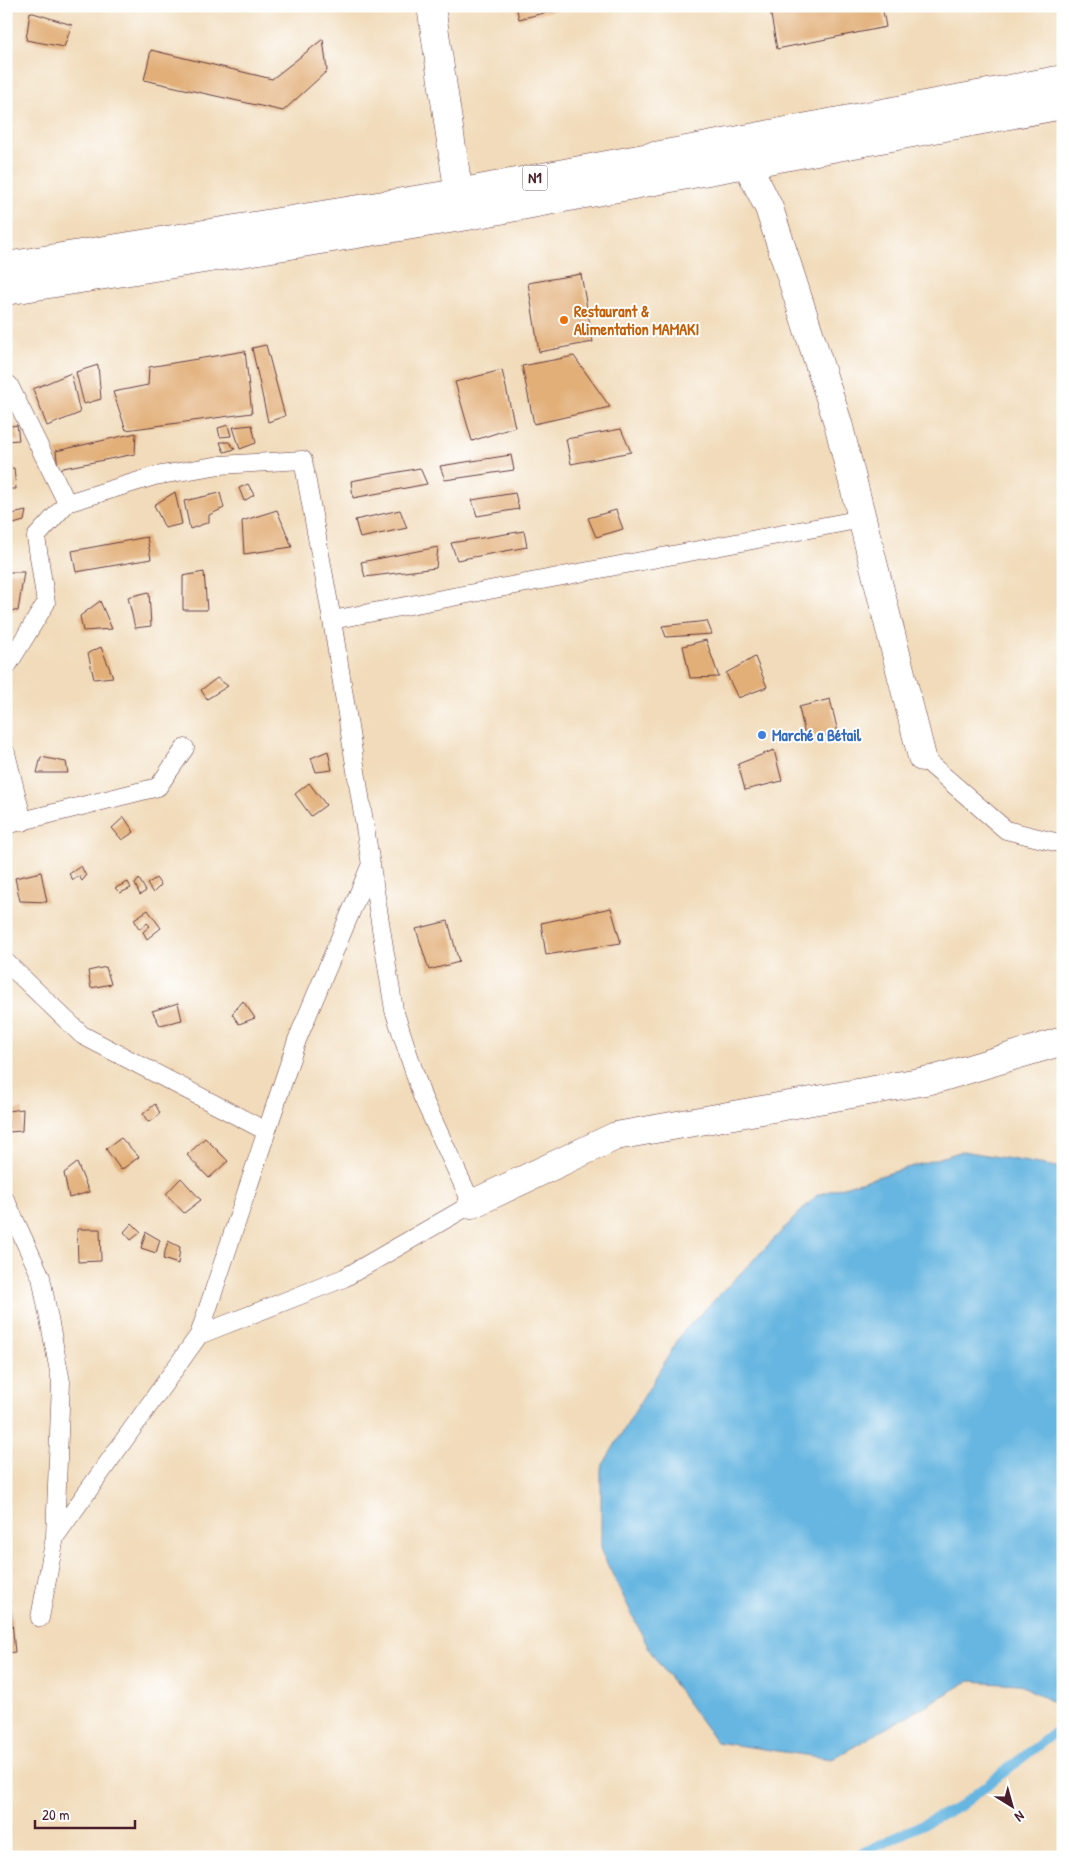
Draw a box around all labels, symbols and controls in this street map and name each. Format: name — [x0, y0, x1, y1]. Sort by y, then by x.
road number: N1 — [522, 166, 548, 190]
place label: Restaurant & Alimentation MAMAKI — [574, 300, 699, 340]
marker: Restaurant & Alimentation MAMAKI — [558, 314, 570, 326]
place label: Marché a Bétail — [772, 724, 862, 746]
marker: Marché a Bétail — [756, 729, 768, 741]
north arrow — [986, 1780, 1036, 1830]
scale bar — [35, 1798, 135, 1830]
text: 20 m — [42, 1804, 69, 1825]
text: N — [1011, 1807, 1029, 1827]

